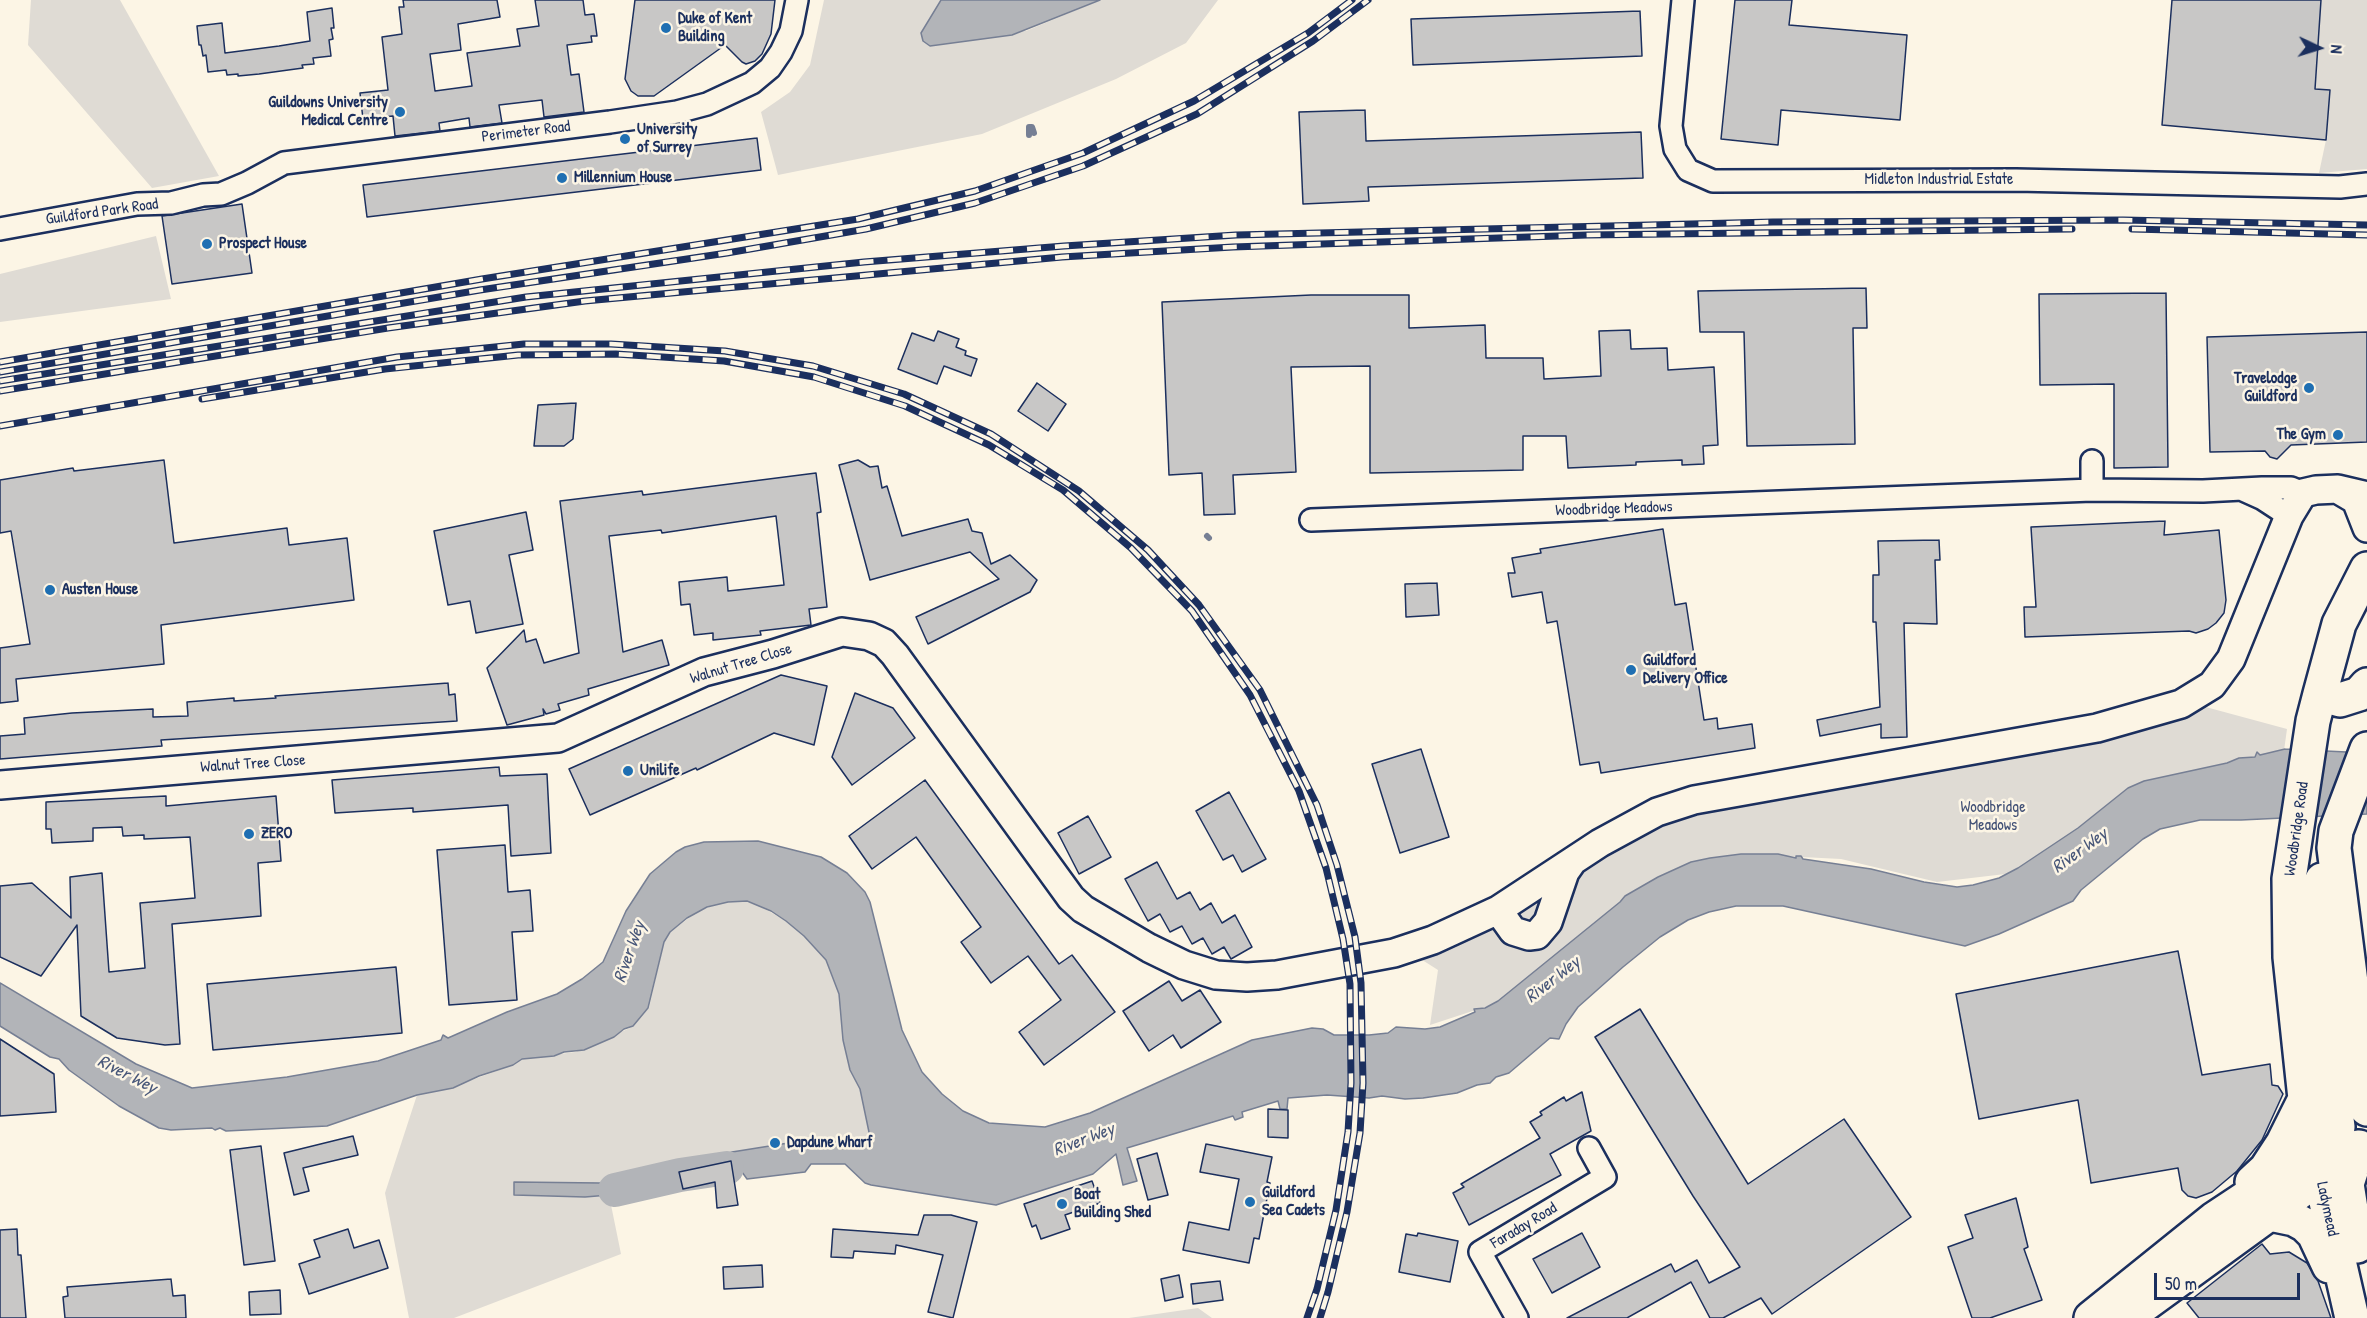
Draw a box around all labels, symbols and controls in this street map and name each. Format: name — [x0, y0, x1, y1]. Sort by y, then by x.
place label: Duke of Kent Building — [678, 9, 752, 47]
north arrow — [2289, 18, 2349, 78]
marker: Duke of Kent Building — [659, 21, 673, 35]
text: N — [2326, 44, 2348, 54]
place label: Guildowns University Medical Centre — [268, 93, 388, 131]
marker: Guildowns University Medical Centre — [393, 105, 407, 119]
street label: Perimeter Road — [481, 117, 571, 147]
place label: University of Surrey — [637, 120, 698, 158]
marker: University of Surrey — [618, 132, 632, 146]
place label: Millennium House — [574, 168, 672, 188]
street label: Midleton Industrial Estate — [1865, 170, 2013, 190]
marker: Millennium House — [555, 171, 569, 185]
street label: Guildford Park Road — [45, 195, 159, 229]
place label: Prospect House — [219, 234, 307, 254]
marker: Prospect House — [200, 237, 214, 251]
place label: Travelodge Guildford — [2234, 369, 2297, 407]
marker: Travelodge Guildford — [2302, 381, 2316, 395]
place label: The Gym — [2276, 425, 2326, 445]
marker: The Gym — [2331, 428, 2345, 442]
street label: Woodbridge Meadows — [1555, 497, 1673, 521]
place label: Austen House — [62, 580, 138, 600]
marker: Austen House — [43, 583, 57, 597]
street label: Walnut Tree Close — [688, 639, 794, 689]
place label: Guildford Delivery Office — [1643, 651, 1728, 689]
marker: Guildford Delivery Office — [1624, 663, 1638, 677]
street label: Walnut Tree Close — [200, 751, 306, 777]
place label: Unilife — [640, 761, 680, 781]
marker: Unilife — [621, 764, 635, 778]
street label: Woodbridge Road — [2281, 781, 2313, 877]
park label: Woodbridge Meadows — [1960, 798, 2026, 836]
place label: ZERO — [261, 824, 292, 844]
water label: River Wey — [2048, 824, 2112, 878]
marker: ZERO — [242, 827, 256, 841]
water label: River Wey — [609, 918, 651, 986]
water label: River Wey — [1521, 952, 1585, 1008]
water label: River Wey — [94, 1051, 160, 1099]
water label: River Wey — [1050, 1119, 1118, 1161]
place label: Dapdune Wharf — [787, 1133, 872, 1153]
marker: Dapdune Wharf — [768, 1136, 782, 1150]
street label: Ladymead — [2312, 1180, 2342, 1238]
place label: Guildford Sea Cadets — [1262, 1183, 1325, 1221]
place label: Boat Building Shed — [1074, 1185, 1151, 1223]
marker: Guildford Sea Cadets — [1243, 1195, 1257, 1209]
marker: Boat Building Shed — [1055, 1197, 1069, 1211]
street label: Faraday Road — [1487, 1199, 1561, 1253]
scale bar — [2157, 1261, 2302, 1299]
text: 50 m — [2165, 1271, 2197, 1296]

